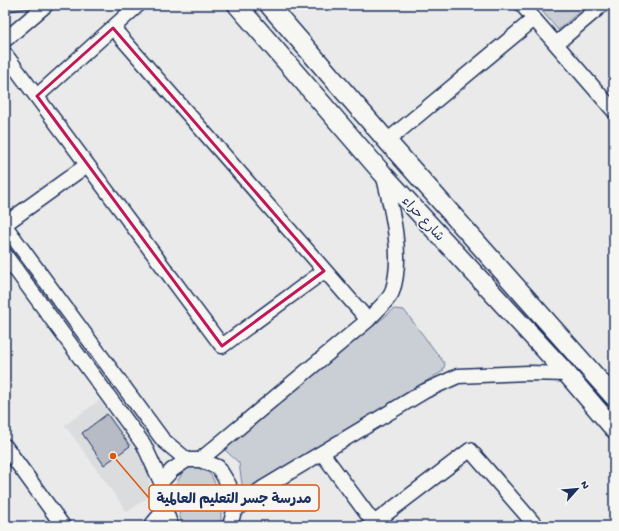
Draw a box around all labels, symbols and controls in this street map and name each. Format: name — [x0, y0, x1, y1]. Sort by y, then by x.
street label: شارع حراء — [398, 194, 446, 245]
north arrow — [557, 469, 597, 509]
text: N — [577, 479, 591, 491]
callout: مدرسة جسر التعليم العالمية — [149, 485, 319, 511]
text: مدرسة جسر التعليم العالمية — [157, 492, 311, 509]

